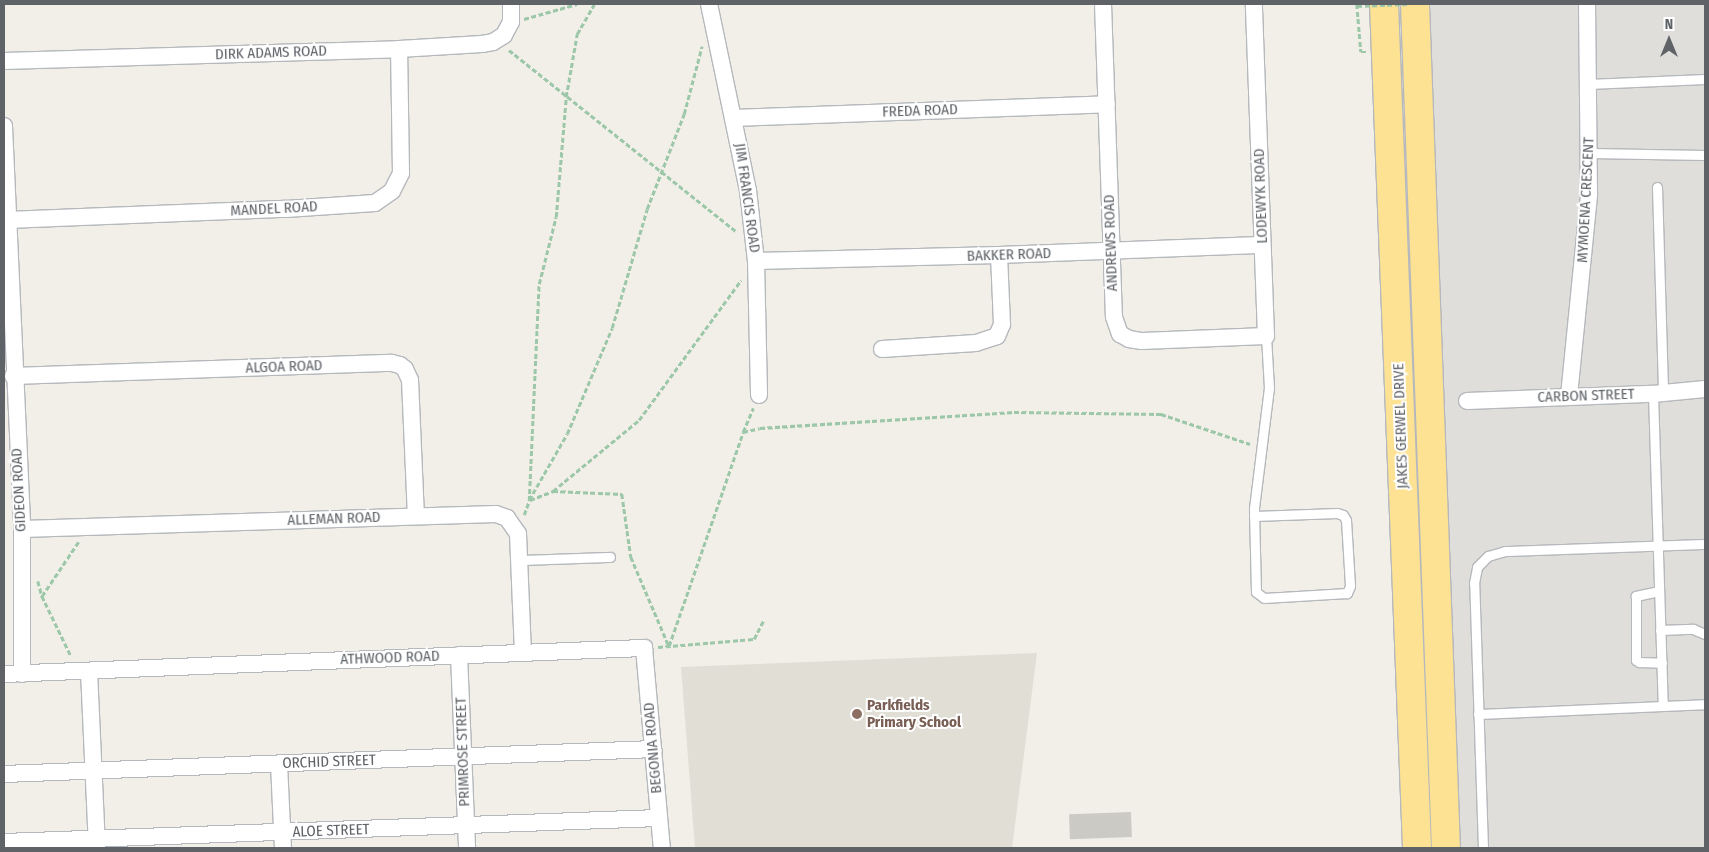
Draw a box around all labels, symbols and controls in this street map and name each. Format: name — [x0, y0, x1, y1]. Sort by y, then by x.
north arrow — [1644, 15, 1694, 65]
text: N — [1665, 16, 1673, 33]
street label: DIRK ADAMS ROAD — [215, 42, 327, 64]
street label: FREDA ROAD — [882, 101, 958, 121]
street label: MYMOENA CRESCENT — [1574, 137, 1598, 263]
street label: JIM FRANCIS ROAD — [730, 142, 764, 254]
street label: LODEWYK ROAD — [1250, 148, 1272, 244]
street label: ANDREWS ROAD — [1100, 194, 1122, 292]
street label: MANDEL ROAD — [230, 198, 318, 220]
street label: BAKKER ROAD — [966, 245, 1052, 265]
street label: ALGOA ROAD — [245, 357, 323, 377]
street label: JAKES GERWEL DRIVE — [1390, 363, 1412, 489]
street label: CARBON STREET — [1537, 385, 1635, 407]
street label: GIDEON ROAD — [8, 448, 30, 532]
street label: ALLEMAN ROAD — [287, 508, 381, 530]
street label: ATHWOOD ROAD — [340, 647, 440, 669]
place label: Parkfields Primary School — [867, 696, 961, 731]
street label: PRIMROSE STREET — [452, 697, 474, 807]
street label: BEGONIA ROAD — [640, 702, 666, 794]
marker: Parkfields Primary School — [851, 708, 863, 720]
street label: ORCHID STREET — [282, 751, 376, 773]
street label: ALOE STREET — [292, 821, 370, 841]

